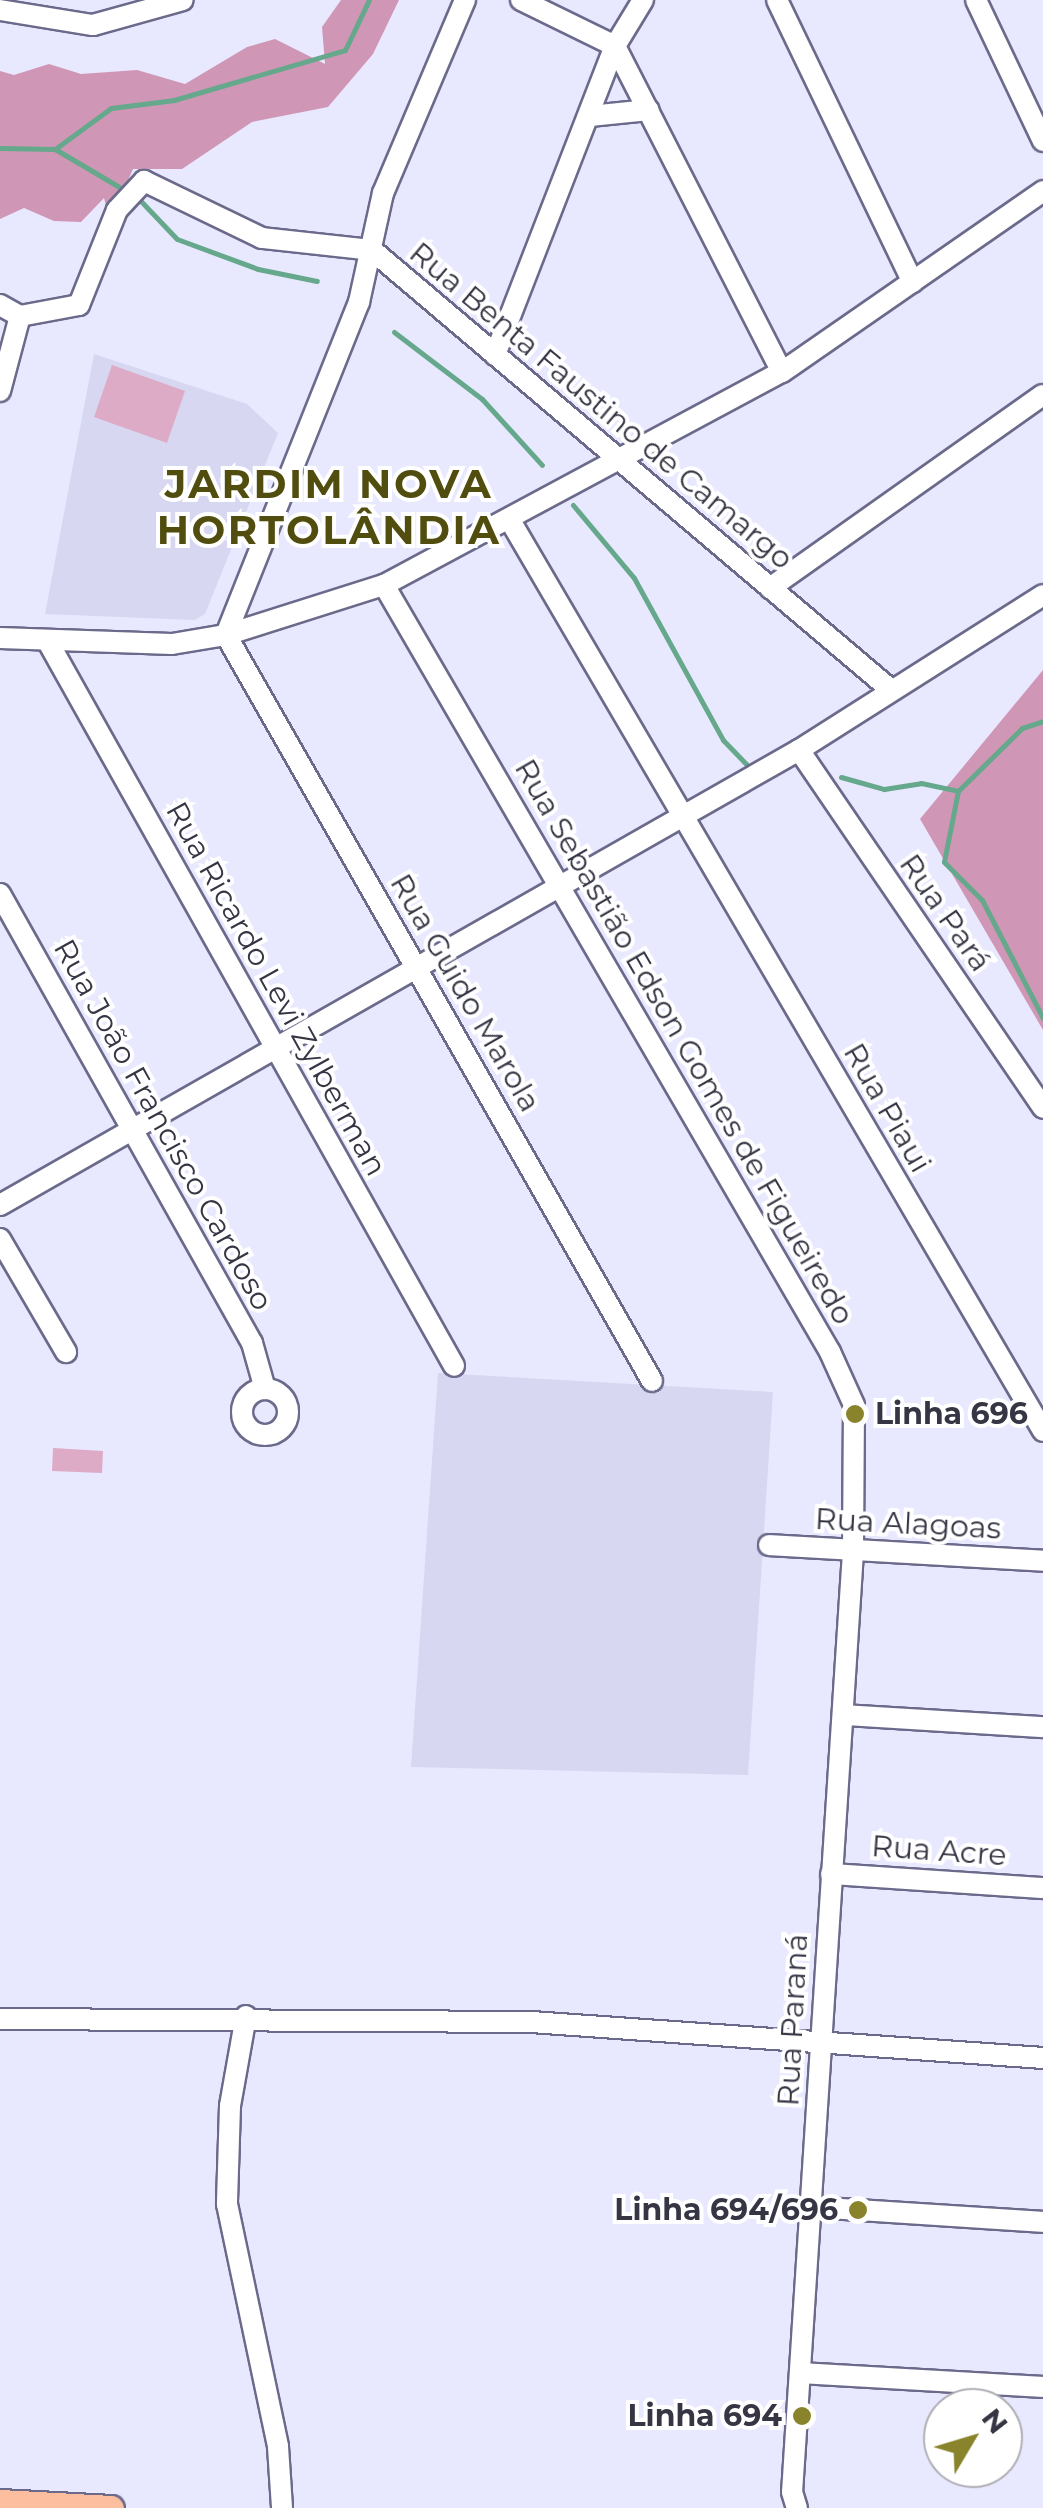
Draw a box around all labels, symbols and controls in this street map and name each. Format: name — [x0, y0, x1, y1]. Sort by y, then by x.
street label: Rua Benta Faustino de Camargo — [402, 235, 800, 577]
district label: JARDIM NOVA HORTOLÂNDIA — [157, 460, 501, 554]
street label: Rua Sebastião Edson Gomes de Figueiredo — [507, 753, 861, 1331]
street label: Rua Ricardo Levi Zylberman — [158, 796, 394, 1182]
street label: Rua Pará — [892, 848, 998, 978]
street label: Rua Guido Marola — [382, 868, 548, 1118]
street label: Rua João Francisco Cardoso — [46, 933, 280, 1317]
street label: Rua Piaui — [836, 1037, 938, 1179]
place label: Linha 696 — [875, 1396, 1028, 1432]
marker: Linha 696 — [844, 1403, 866, 1425]
street label: Rua Alagoas — [814, 1501, 1002, 1547]
street label: Rua Acre — [870, 1828, 1008, 1874]
street label: Rua Paraná — [771, 1933, 815, 2107]
place label: Linha 694/696 — [614, 2192, 838, 2228]
marker: Linha 694/696 — [847, 2199, 869, 2221]
north arrow — [923, 2388, 1023, 2488]
place label: Linha 694 — [628, 2398, 782, 2434]
text: N — [975, 2401, 1015, 2440]
marker: Linha 694 — [791, 2405, 813, 2427]

